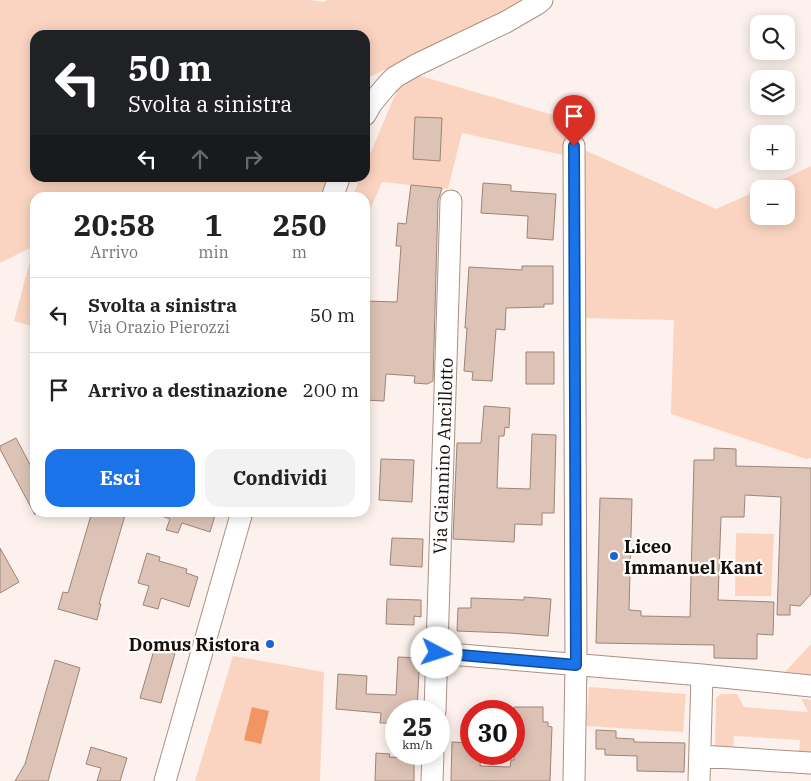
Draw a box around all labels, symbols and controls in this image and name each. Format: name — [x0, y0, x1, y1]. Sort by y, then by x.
map controls — [750, 15, 795, 225]
button: search — [750, 15, 795, 60]
text: 50 m — [128, 45, 212, 91]
icon: left — [45, 50, 110, 115]
button: layers — [750, 70, 795, 115]
text: Svolta a sinistra — [128, 89, 292, 118]
pin — [553, 95, 595, 146]
icon: arrive — [560, 102, 588, 130]
button: + — [750, 125, 795, 170]
icon: left — [133, 145, 161, 173]
icon: ahead — [186, 145, 214, 173]
icon: right — [239, 145, 267, 173]
button: − — [750, 180, 795, 225]
text: 20:58 — [74, 205, 155, 244]
text: 1 — [205, 205, 223, 244]
text: 250 — [272, 205, 326, 244]
text: Arrivo — [90, 242, 138, 262]
text: min — [198, 242, 229, 262]
text: m — [292, 242, 307, 262]
text: Svolta a sinistra — [88, 293, 237, 317]
icon: left — [45, 301, 73, 329]
text: 50 m — [310, 303, 355, 327]
text: Via Orazio Pierozzi — [88, 317, 230, 337]
street label: Via Giannino Ancillotto — [428, 357, 458, 555]
icon: arrive — [45, 376, 73, 404]
text: Arrivo a destinazione — [88, 378, 287, 402]
text: 200 m — [302, 378, 359, 402]
button: Esci — [45, 449, 195, 507]
button: Condividi — [205, 449, 355, 507]
place label: Liceo Immanuel Kant — [624, 535, 763, 579]
marker: Liceo Immanuel Kant — [608, 550, 620, 562]
position arrow — [410, 626, 462, 678]
place label: Domus Ristora — [129, 633, 260, 656]
marker: Domus Ristora — [264, 638, 276, 650]
speed limit sign: 30 — [460, 700, 525, 765]
text: 25 — [402, 710, 433, 743]
text: km/h — [402, 737, 433, 752]

